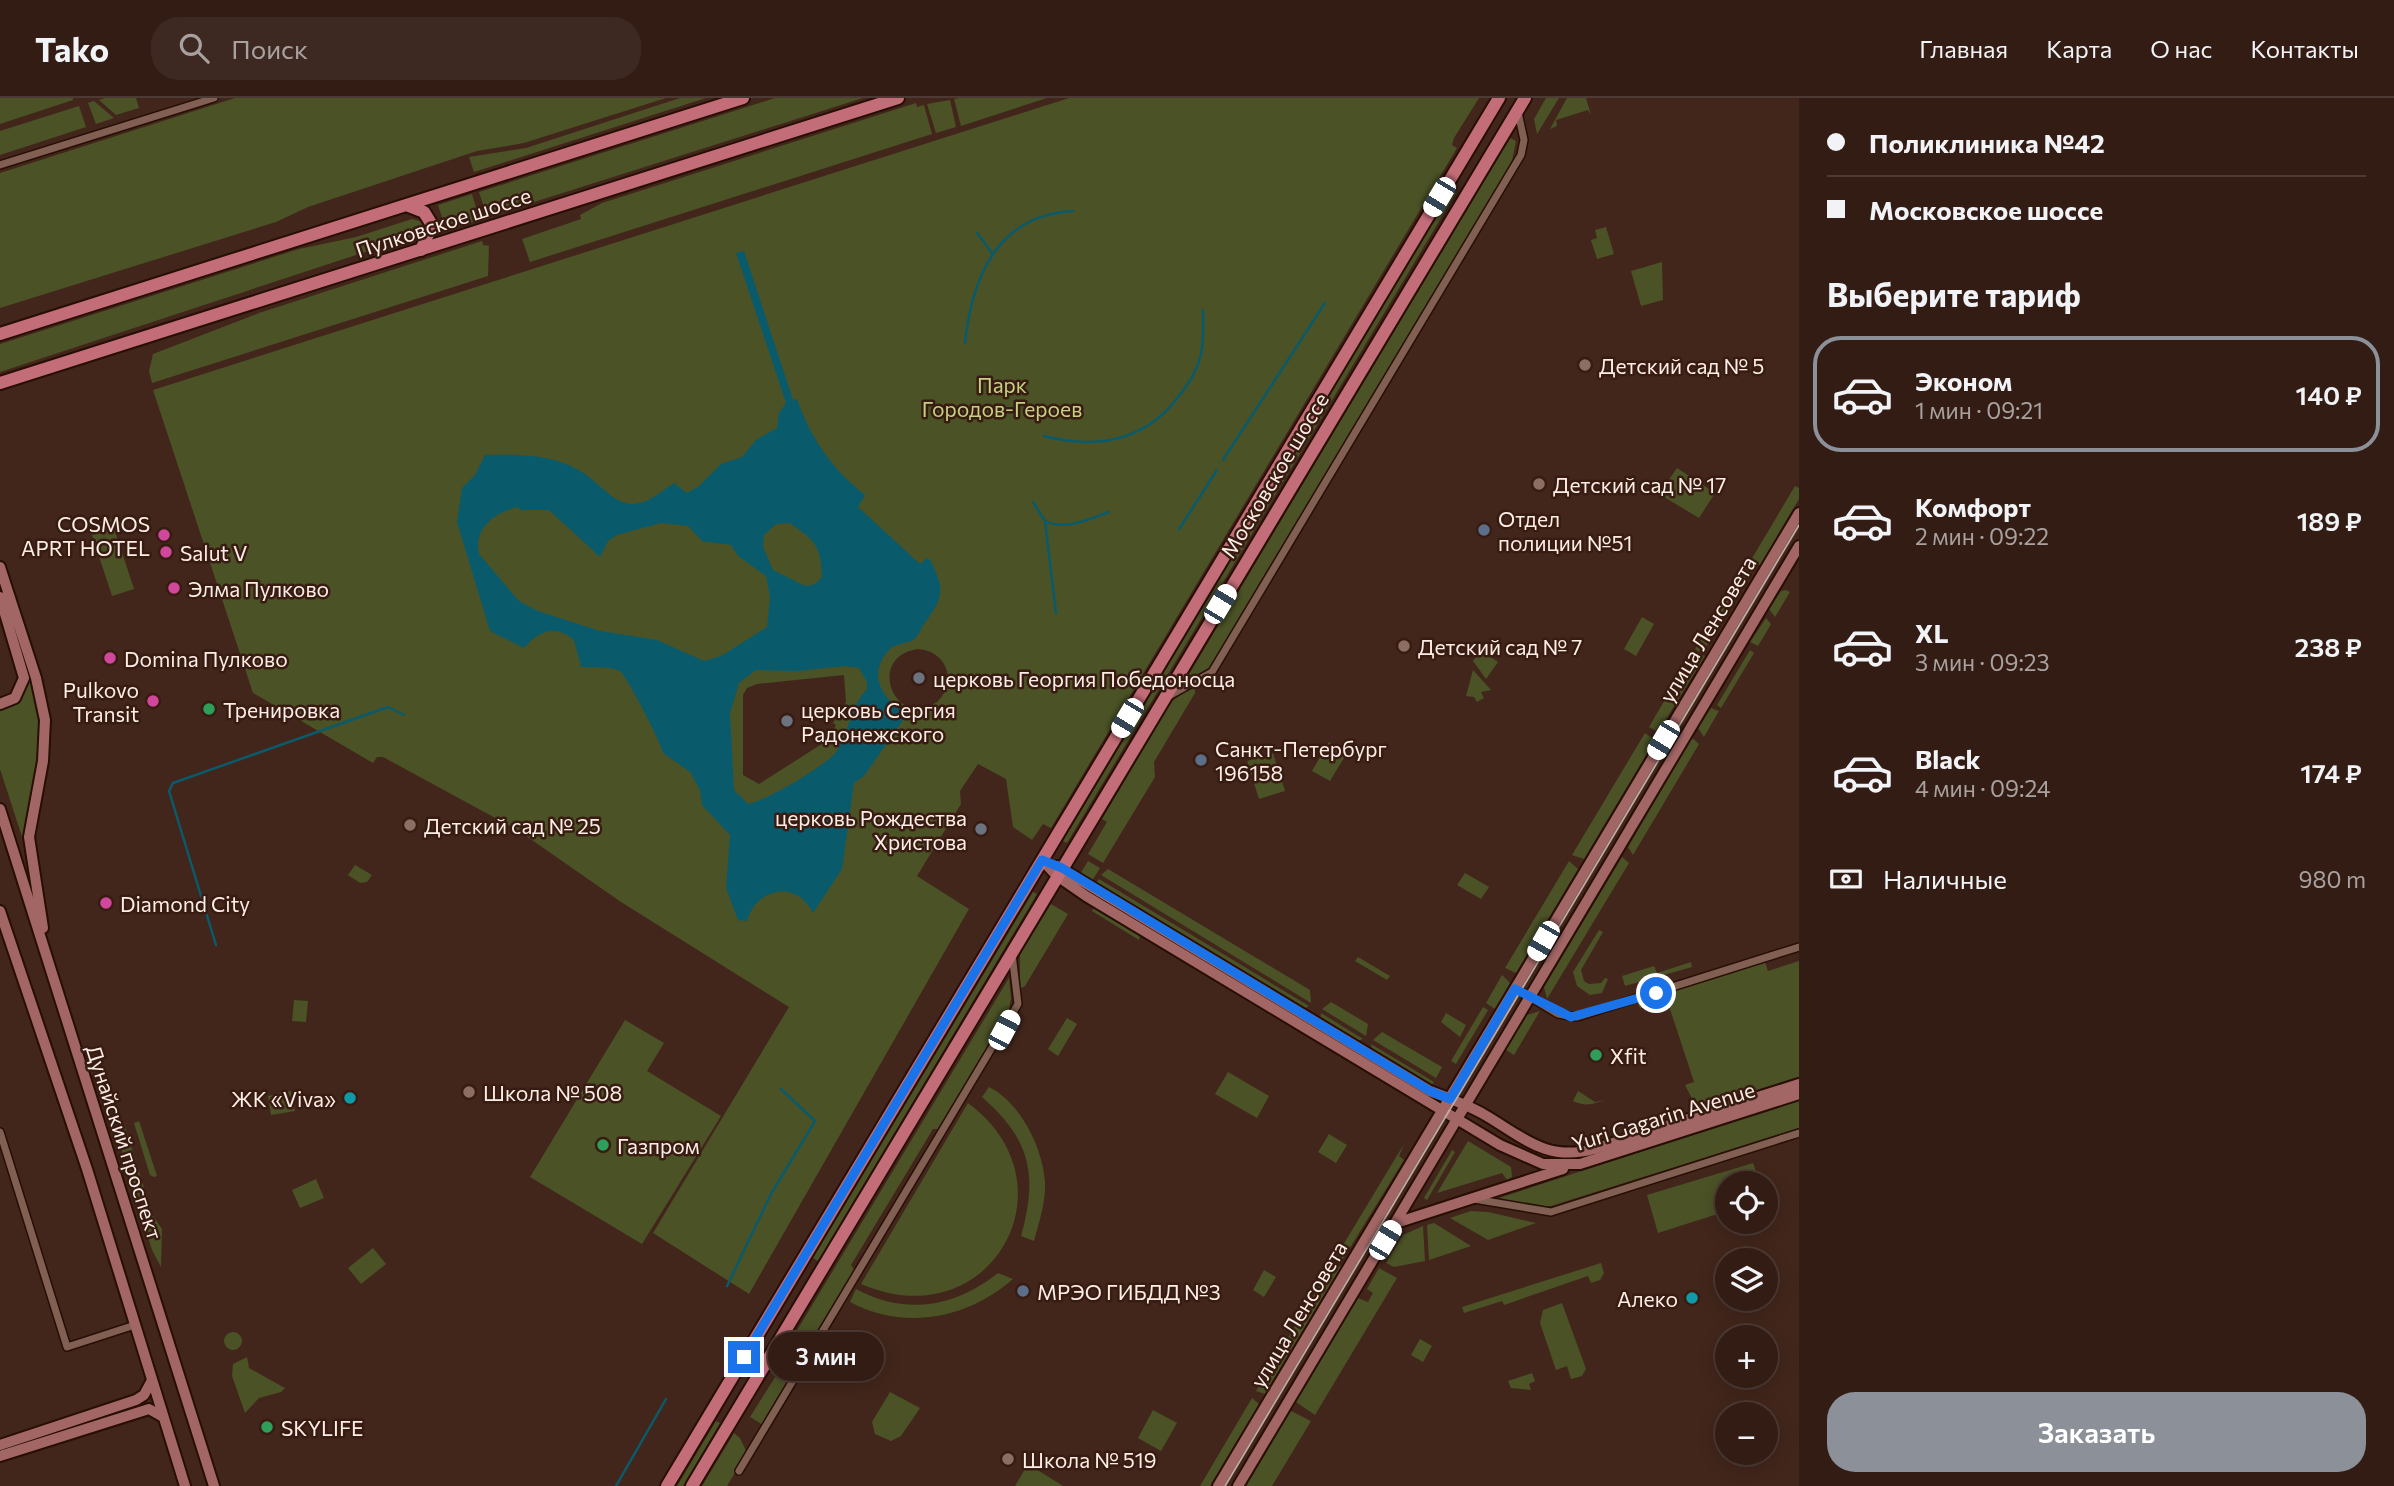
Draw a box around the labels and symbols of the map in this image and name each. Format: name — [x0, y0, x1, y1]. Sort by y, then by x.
car — [1420, 174, 1459, 220]
street label: Пулковское шоссе — [352, 182, 534, 262]
place label: Детский сад № 5 — [1599, 353, 1764, 378]
marker: Детский сад № 5 — [1577, 357, 1593, 373]
park label: Парк Городов-Героев — [922, 372, 1082, 421]
street label: Московское шоссе — [1215, 388, 1333, 562]
place label: Детский сад № 17 — [1553, 472, 1726, 497]
marker: Детский сад № 17 — [1531, 476, 1547, 492]
place label: Отдел полиции №51 — [1498, 506, 1633, 555]
place label: COSMOS APRT HOTEL — [21, 511, 150, 560]
marker: Отдел полиции №51 — [1476, 522, 1492, 538]
marker: COSMOS APRT HOTEL — [156, 527, 172, 543]
place label: Salut V — [180, 540, 247, 565]
marker: Salut V — [158, 544, 174, 560]
street label: улица Ленсовета — [1653, 551, 1761, 707]
place label: Элма Пулково — [188, 576, 329, 601]
marker: Элма Пулково — [166, 580, 182, 596]
car — [1201, 581, 1240, 627]
place label: Детский сад № 7 — [1418, 634, 1582, 659]
marker: Детский сад № 7 — [1396, 638, 1412, 654]
place label: Domina Пулково — [124, 646, 288, 671]
marker: Domina Пулково — [102, 650, 118, 666]
place label: церковь Георгия Победоносца — [933, 666, 1235, 691]
marker: церковь Георгия Победоносца — [911, 670, 927, 686]
place label: Pulkovo Transit — [63, 677, 139, 726]
marker: Pulkovo Transit — [145, 693, 161, 709]
car — [1108, 695, 1147, 741]
place label: Тренировка — [223, 697, 340, 722]
place label: церковь Сергия Радонежского — [801, 697, 956, 746]
marker: Тренировка — [201, 701, 217, 717]
marker: церковь Сергия Радонежского — [779, 713, 795, 729]
car — [1644, 717, 1683, 763]
place label: Санкт-Петербург 196158 — [1215, 736, 1387, 785]
marker: Санкт-Петербург 196158 — [1193, 752, 1209, 768]
place label: церковь Рождества Христова — [775, 805, 967, 854]
place label: Детский сад № 25 — [424, 813, 601, 838]
marker: Детский сад № 25 — [402, 817, 418, 833]
marker: церковь Рождества Христова — [973, 821, 989, 837]
place label: Diamond City — [120, 891, 250, 916]
marker: Diamond City — [98, 895, 114, 911]
car — [1524, 918, 1563, 964]
route start — [1640, 977, 1672, 1009]
car — [985, 1007, 1024, 1053]
street label: Дунайский проспект — [82, 1042, 168, 1243]
place label: Xfit — [1610, 1043, 1647, 1068]
marker: Xfit — [1588, 1047, 1604, 1063]
street label: Yuri Gagarin Avenue — [1568, 1076, 1758, 1156]
place label: Школа № 508 — [483, 1080, 622, 1105]
marker: Школа № 508 — [461, 1084, 477, 1100]
place label: ЖК «Viva» — [231, 1086, 336, 1111]
marker: ЖК «Viva» — [342, 1090, 358, 1106]
place label: Газпром — [617, 1133, 700, 1158]
marker: Газпром — [595, 1137, 611, 1153]
car — [1366, 1217, 1405, 1263]
street label: улица Ленсовета — [1244, 1236, 1352, 1392]
place label: МРЭО ГИБДД №3 — [1037, 1279, 1221, 1304]
marker: МРЭО ГИБДД №3 — [1015, 1283, 1031, 1299]
place label: Алеко — [1617, 1286, 1678, 1311]
marker: Алеко — [1684, 1290, 1700, 1306]
callout: 3 мин — [768, 1332, 884, 1382]
route end — [728, 1341, 760, 1373]
place label: SKYLIFE — [281, 1415, 364, 1440]
marker: SKYLIFE — [259, 1419, 275, 1435]
place label: Школа № 519 — [1022, 1447, 1157, 1472]
marker: Школа № 519 — [1000, 1451, 1016, 1467]

